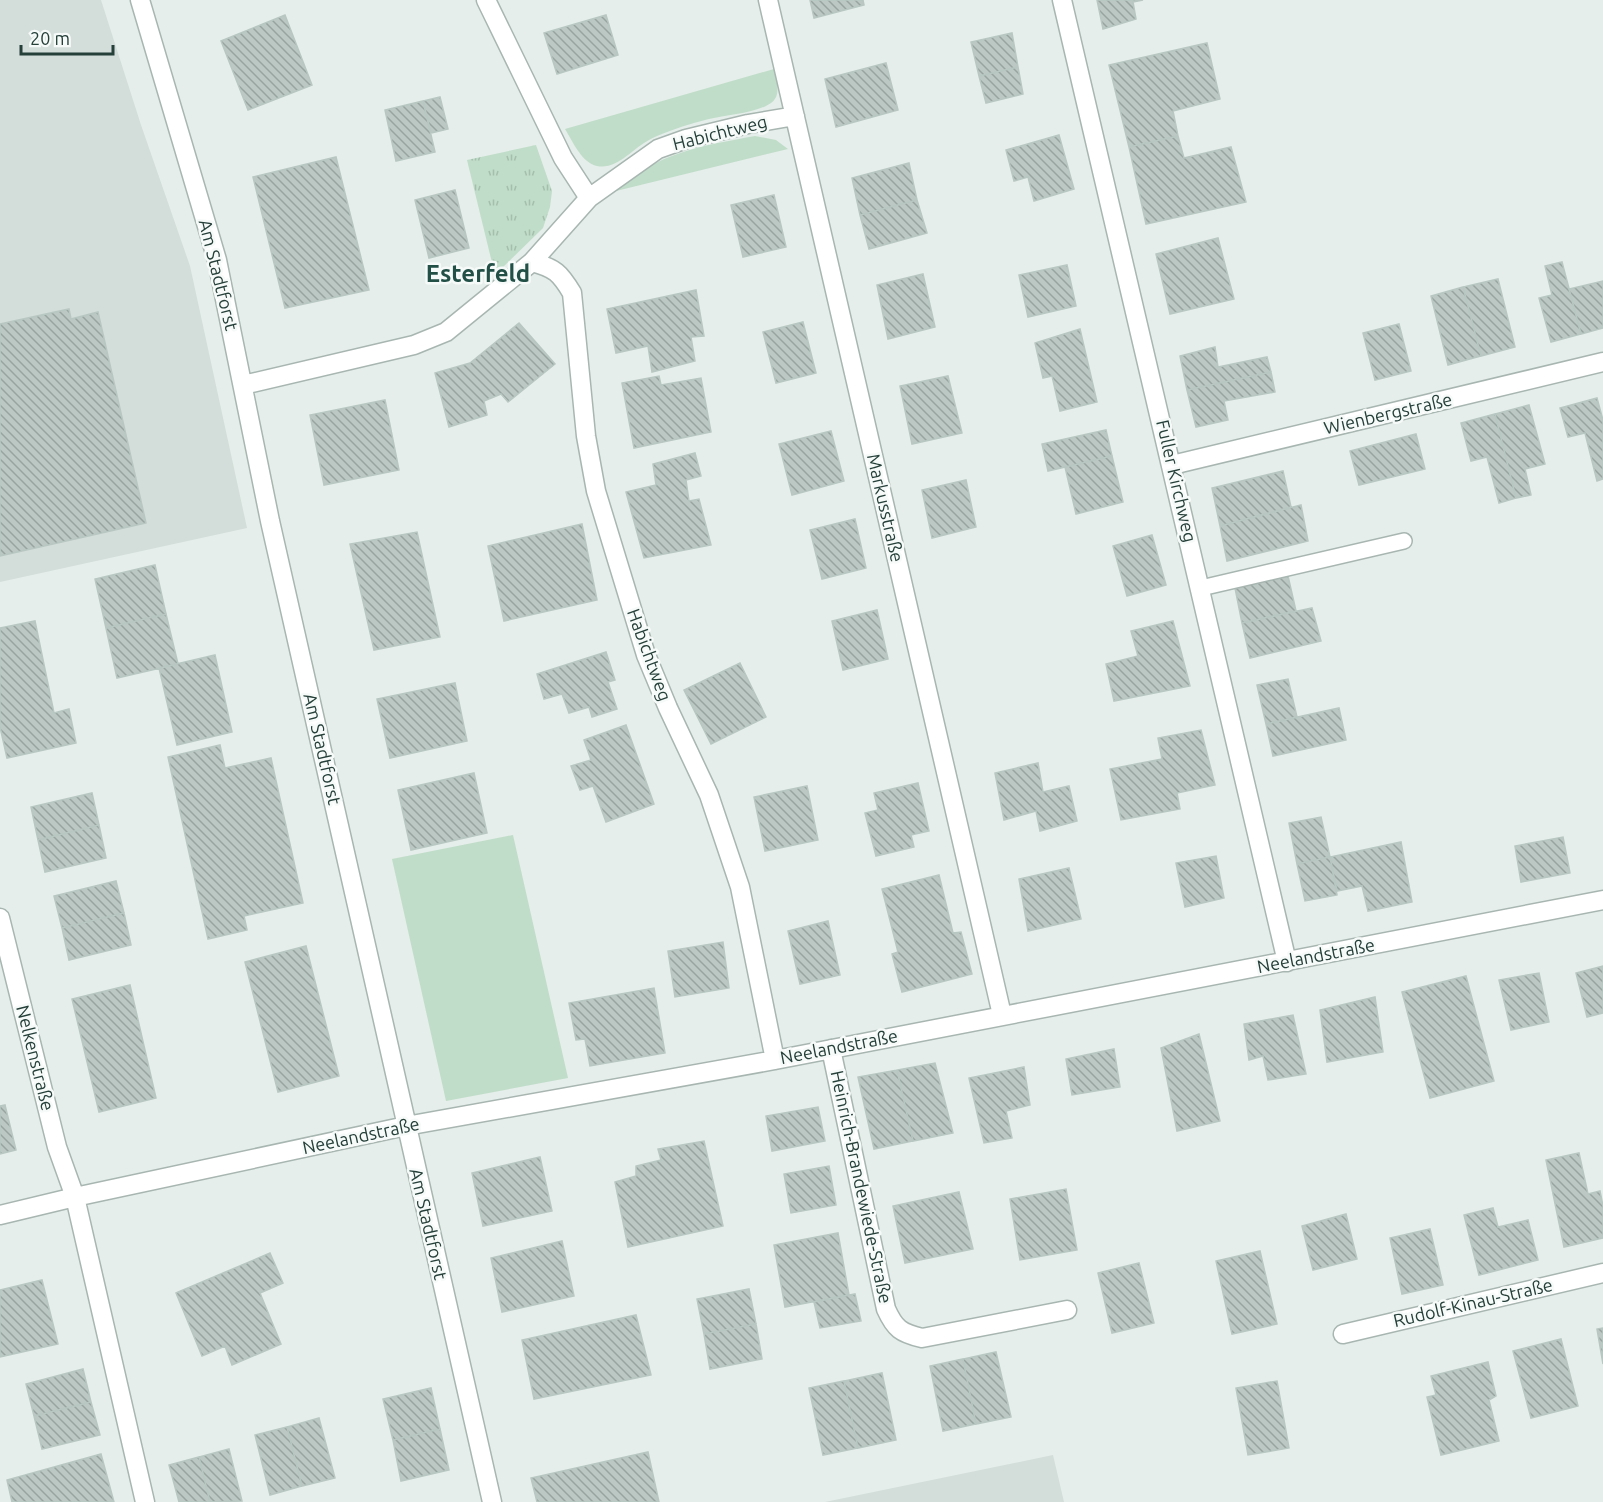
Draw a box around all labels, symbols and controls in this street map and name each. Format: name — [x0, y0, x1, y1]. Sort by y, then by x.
scale bar — [21, 18, 112, 56]
text: 20 m — [30, 28, 70, 48]
street label: Habichtweg — [670, 111, 769, 153]
street label: Am Stadtforst — [196, 217, 242, 332]
district label: Esterfeld — [426, 260, 530, 287]
street label: Wienbergstraße — [1322, 389, 1454, 437]
street label: Fuller Kirchweg — [1153, 418, 1201, 544]
street label: Markusstraße — [864, 452, 908, 564]
street label: Habichtweg — [624, 606, 676, 704]
street label: Am Stadtforst — [300, 691, 346, 806]
street label: Neelandstraße — [1255, 934, 1376, 976]
street label: Nelkenstraße — [13, 1003, 59, 1113]
street label: Neelandstraße — [778, 1025, 899, 1067]
street label: Heinrich-Brandewiede-Straße — [827, 1068, 896, 1305]
street label: Neelandstraße — [300, 1113, 421, 1157]
street label: Am Stadtforst — [406, 1166, 452, 1281]
street label: Rudolf-Kinau-Straße — [1391, 1274, 1554, 1330]

